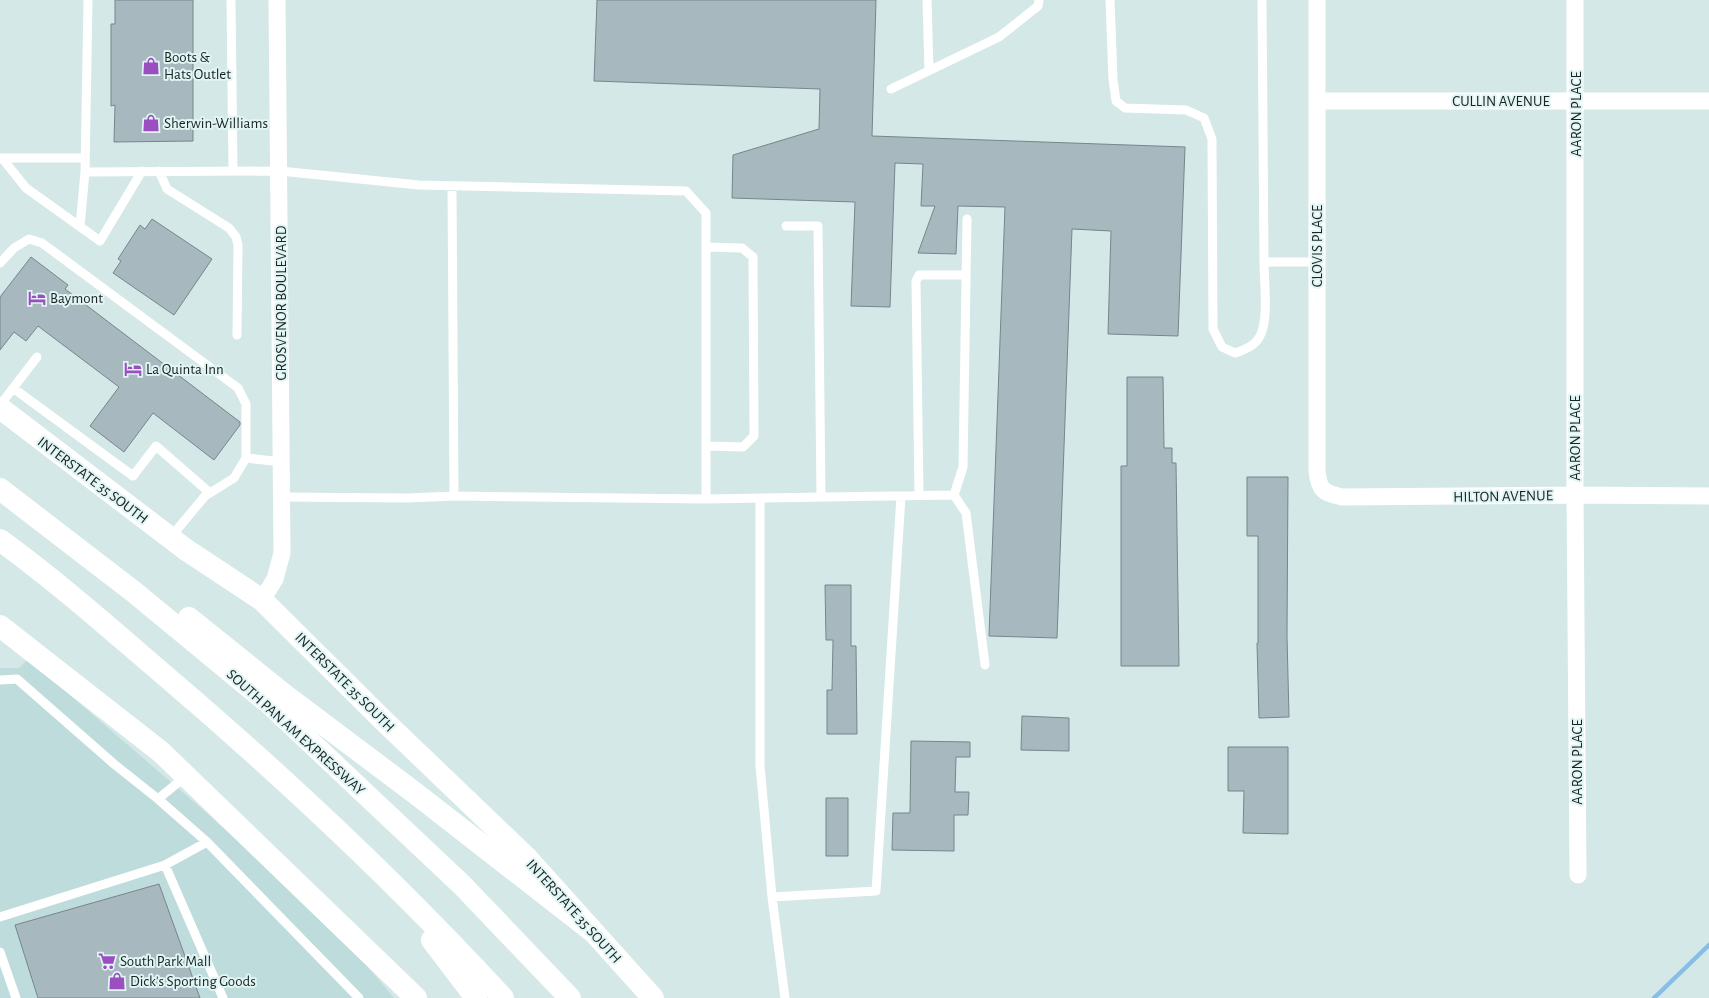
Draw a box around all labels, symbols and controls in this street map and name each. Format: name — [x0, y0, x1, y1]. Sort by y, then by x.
place label: Boots & Hats Outlet — [164, 50, 231, 82]
shop icon: Boots & Hats Outlet — [141, 56, 161, 76]
street label: AARON PLACE — [1569, 71, 1584, 157]
street label: CULLIN AVENUE — [1452, 94, 1550, 109]
shop icon: Sherwin-Williams — [141, 113, 161, 133]
place label: Sherwin-Williams — [164, 116, 268, 131]
street label: CLOVIS PLACE — [1310, 205, 1325, 287]
street label: GROSVENOR BOULEVARD — [274, 225, 289, 381]
hotel icon: Baymont — [27, 288, 47, 308]
place label: Baymont — [50, 291, 103, 306]
hotel icon: La Quinta Inn — [123, 359, 143, 379]
place label: La Quinta Inn — [146, 362, 224, 377]
street label: AARON PLACE — [1568, 395, 1583, 481]
street label: INTERSTATE 35 SOUTH — [35, 434, 151, 527]
street label: HILTON AVENUE — [1453, 488, 1553, 505]
street label: INTERSTATE 35 SOUTH — [292, 630, 397, 735]
street label: SOUTH PAN AM EXPRESSWAY — [224, 667, 368, 798]
street label: AARON PLACE — [1570, 719, 1585, 805]
street label: INTERSTATE 35 SOUTH — [523, 857, 624, 966]
supermarket icon: South Park Mall — [97, 951, 117, 971]
place label: South Park Mall — [120, 954, 211, 969]
shop icon: Dick's Sporting Goods — [107, 971, 127, 991]
place label: Dick's Sporting Goods — [130, 974, 256, 989]

